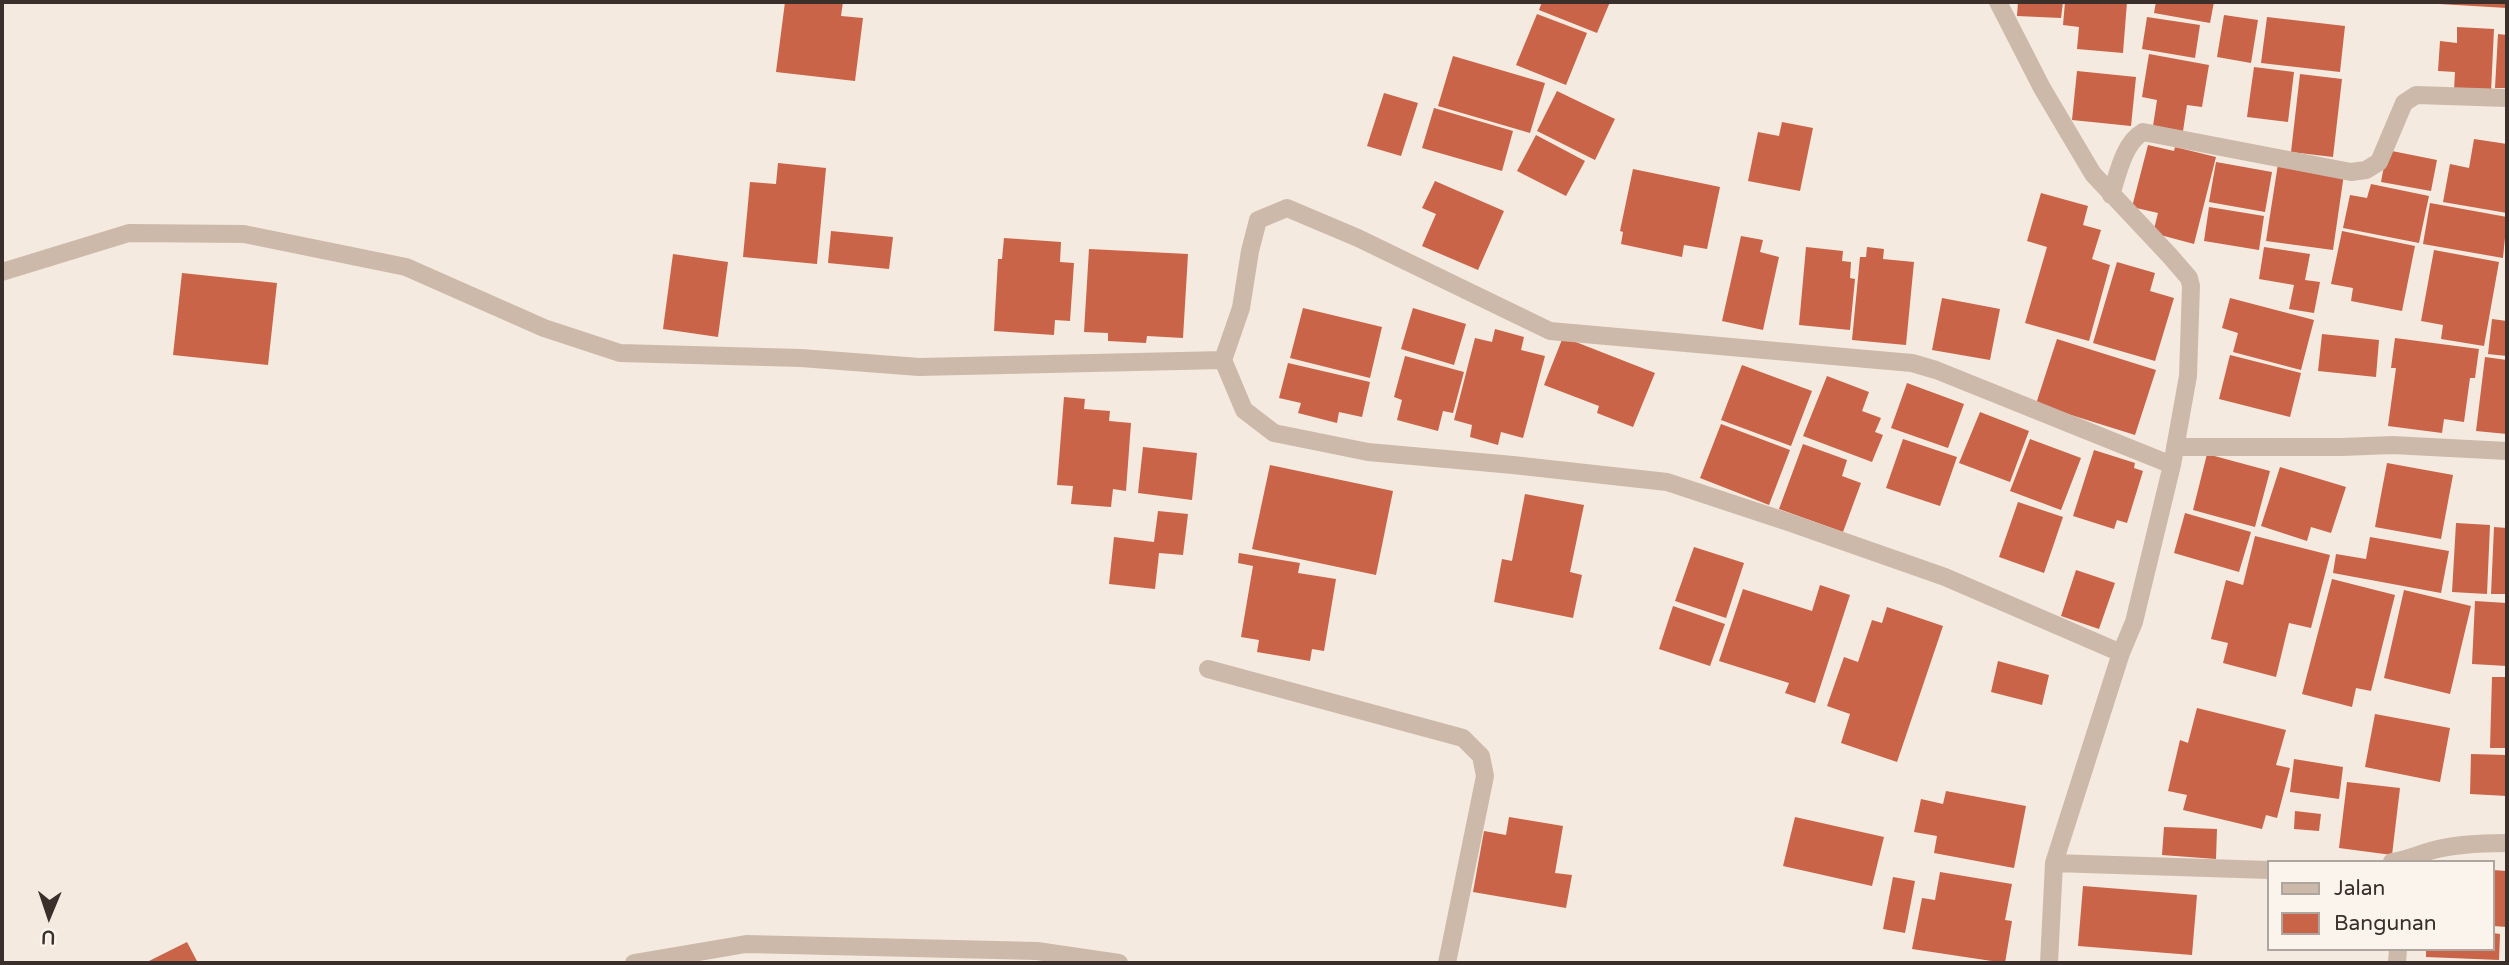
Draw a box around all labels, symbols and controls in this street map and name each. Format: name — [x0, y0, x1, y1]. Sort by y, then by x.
legend — [2268, 860, 2495, 951]
text: Jalan — [2334, 876, 2385, 901]
north arrow — [14, 881, 84, 951]
text: Bangunan — [2334, 911, 2437, 936]
text: U — [41, 926, 56, 948]

